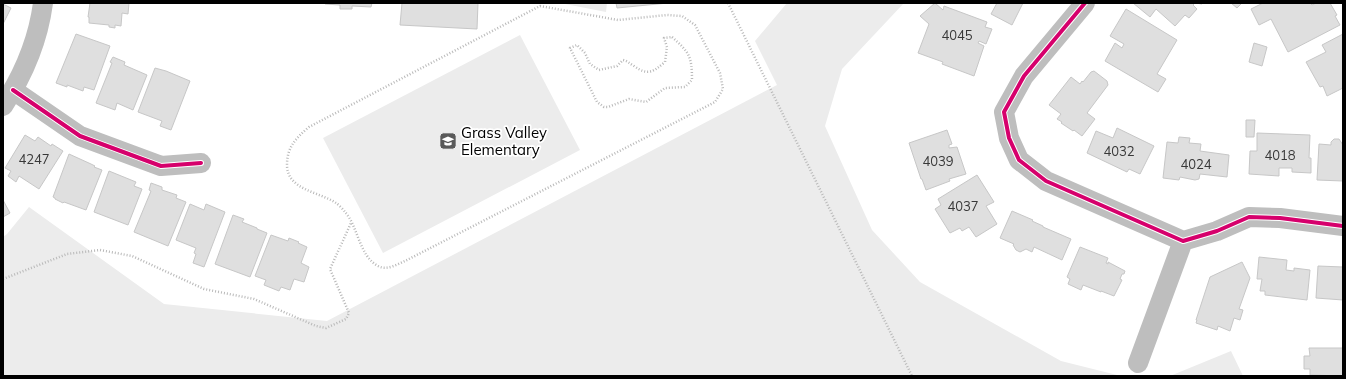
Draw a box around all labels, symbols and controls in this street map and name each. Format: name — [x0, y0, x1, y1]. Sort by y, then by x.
house number: 4045 — [941, 27, 973, 43]
place label: Grass Valley Elementary — [461, 123, 547, 159]
school or university icon: Grass Valley Elementary — [438, 131, 458, 151]
house number: 4032 — [1103, 143, 1135, 159]
house number: 4018 — [1264, 147, 1296, 163]
house number: 4247 — [18, 151, 50, 167]
house number: 4039 — [922, 153, 954, 169]
house number: 4024 — [1180, 156, 1212, 172]
house number: 4037 — [947, 198, 979, 214]

